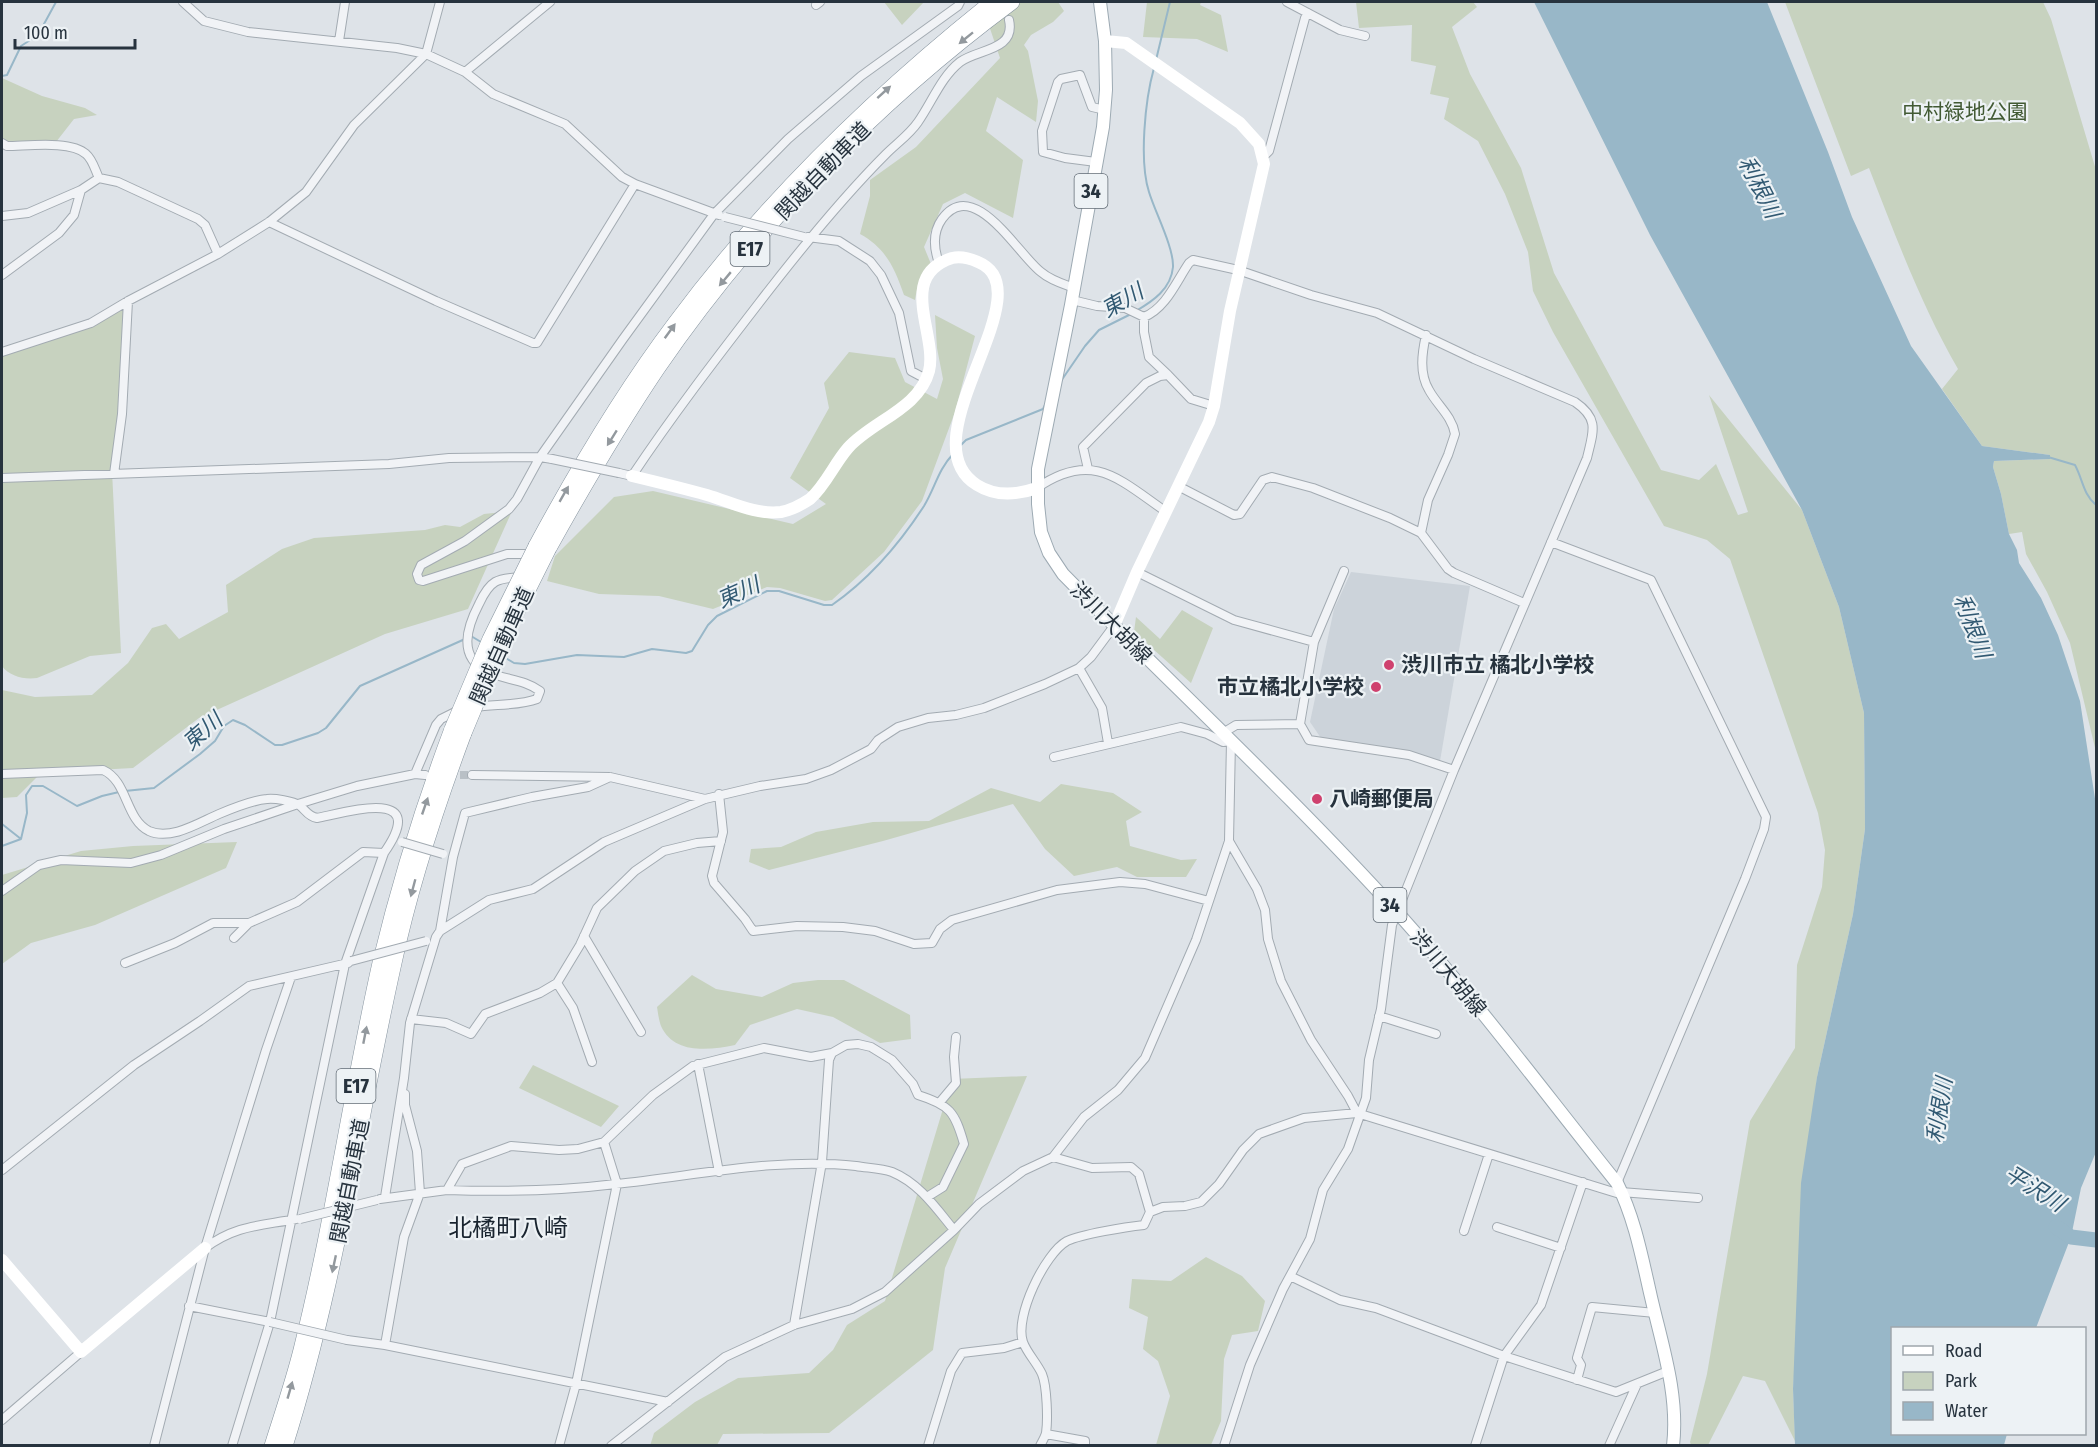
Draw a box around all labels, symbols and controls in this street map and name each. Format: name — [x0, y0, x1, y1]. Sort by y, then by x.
scale bar — [15, 12, 135, 50]
text: 100 m — [24, 22, 68, 44]
one-way arrow — [959, 31, 974, 44]
one-way arrow — [876, 85, 891, 99]
park label: 中村緑地公園 — [1902, 99, 2028, 125]
street label: 関越自動車道 — [770, 117, 876, 225]
water label: 利根川 — [1733, 152, 1787, 225]
road number: 34 — [1074, 174, 1108, 208]
road number: E17 — [730, 232, 770, 266]
one-way arrow — [719, 271, 732, 286]
water label: 東川 — [1096, 277, 1150, 323]
one-way arrow — [663, 323, 675, 338]
one-way arrow — [607, 430, 618, 446]
one-way arrow — [559, 485, 569, 502]
water label: 東川 — [713, 570, 766, 614]
street label: 渋川大胡線 — [1065, 577, 1157, 669]
street label: 関越自動車道 — [464, 583, 540, 709]
water label: 利根川 — [1948, 591, 1998, 664]
place label: 渋川市立 橘北小学校 — [1401, 652, 1594, 678]
marker: 渋川市立 橘北小学校 — [1382, 658, 1396, 672]
place label: 市立橘北小学校 — [1217, 674, 1364, 700]
marker: 市立橘北小学校 — [1369, 680, 1383, 694]
water label: 東川 — [177, 705, 229, 756]
place label: 八崎郵便局 — [1329, 786, 1434, 812]
marker: 八崎郵便局 — [1310, 792, 1324, 806]
one-way arrow — [420, 796, 430, 814]
one-way arrow — [407, 879, 417, 897]
road number: 34 — [1374, 888, 1406, 922]
street label: 渋川大胡線 — [1404, 924, 1492, 1022]
one-way arrow — [361, 1026, 371, 1044]
road number: E17 — [336, 1069, 376, 1103]
water label: 利根川 — [1921, 1073, 1958, 1145]
street label: 関越自動車道 — [325, 1117, 375, 1245]
water label: 平沢川 — [2000, 1159, 2072, 1218]
district label: 北橘町八崎 — [448, 1214, 568, 1242]
one-way arrow — [328, 1254, 338, 1273]
legend — [1891, 1327, 2086, 1435]
text: Road — [1945, 1340, 1982, 1362]
text: Park — [1945, 1370, 1978, 1392]
one-way arrow — [286, 1381, 295, 1399]
text: Water — [1945, 1400, 1988, 1422]

